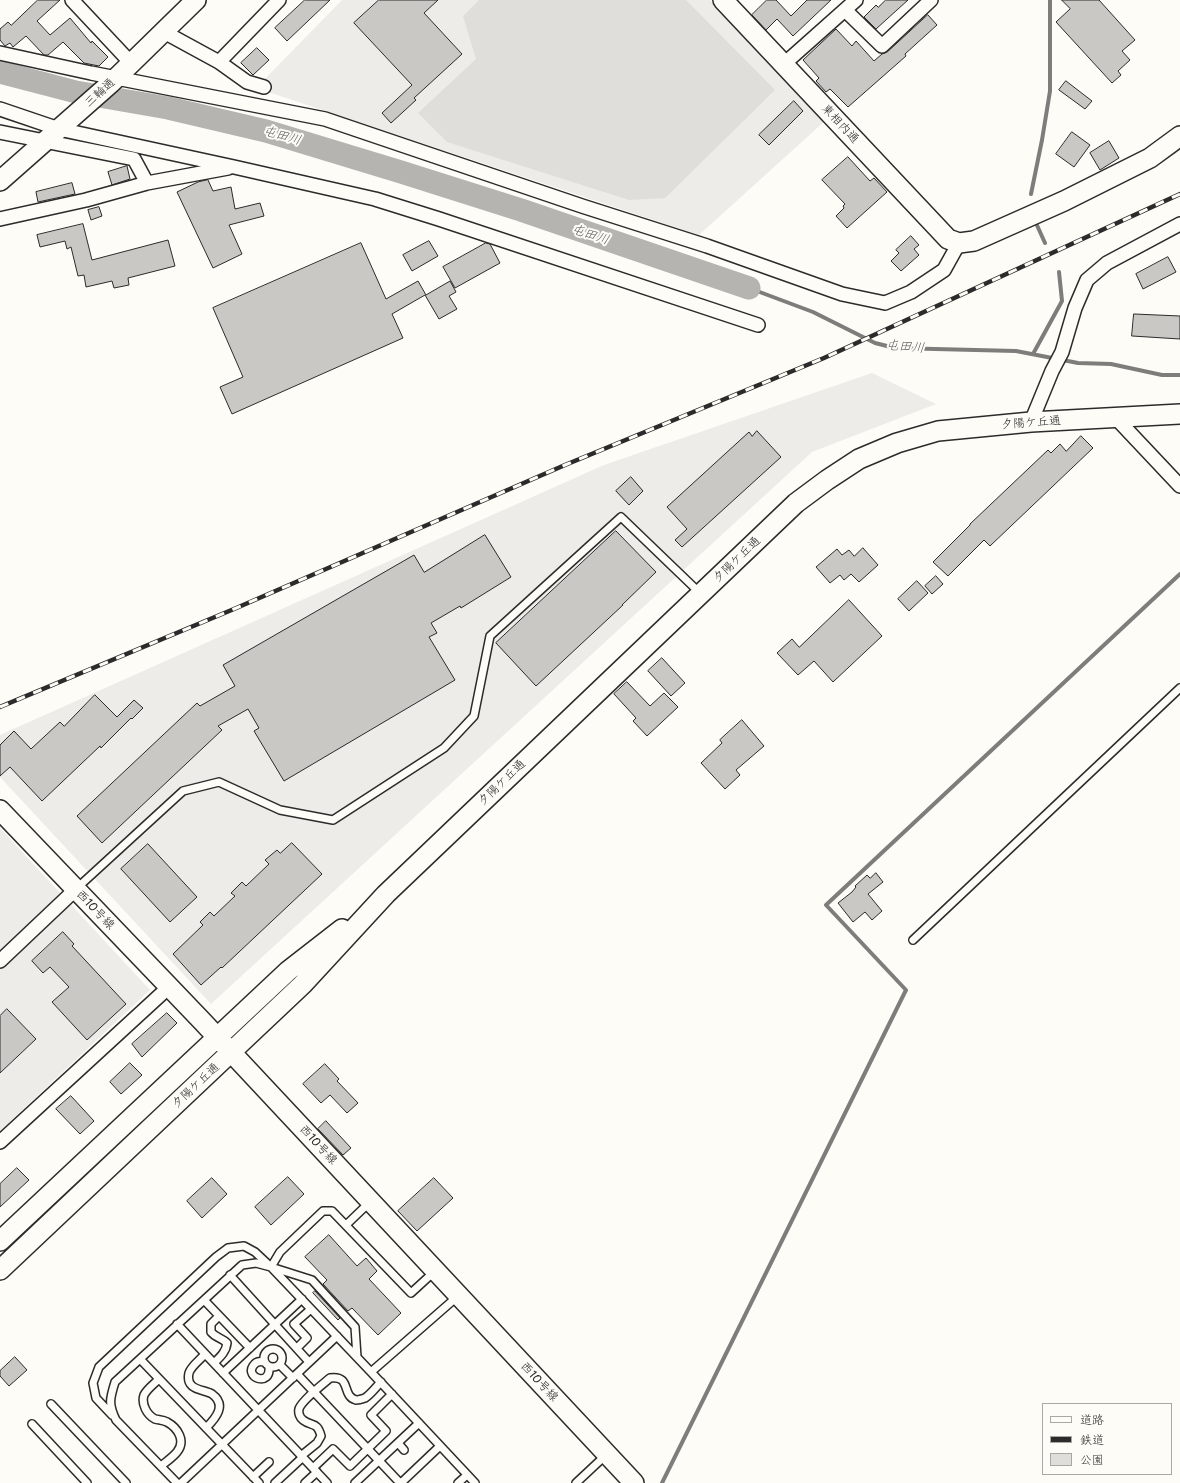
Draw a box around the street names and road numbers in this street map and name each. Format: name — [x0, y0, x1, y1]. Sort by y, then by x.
street label: 三輪通 — [82, 76, 118, 110]
street label: 東相内通 — [818, 102, 862, 146]
street label: 夕陽ケ丘通 — [1001, 414, 1061, 432]
street label: 夕陽ケ丘通 — [710, 534, 764, 586]
street label: 夕陽ケ丘通 — [475, 757, 529, 809]
street label: 西10号線 — [73, 887, 117, 933]
street label: 夕陽ケ丘通 — [169, 1060, 223, 1112]
street label: 西10号線 — [296, 1122, 340, 1168]
street label: 西10号線 — [517, 1359, 561, 1405]

